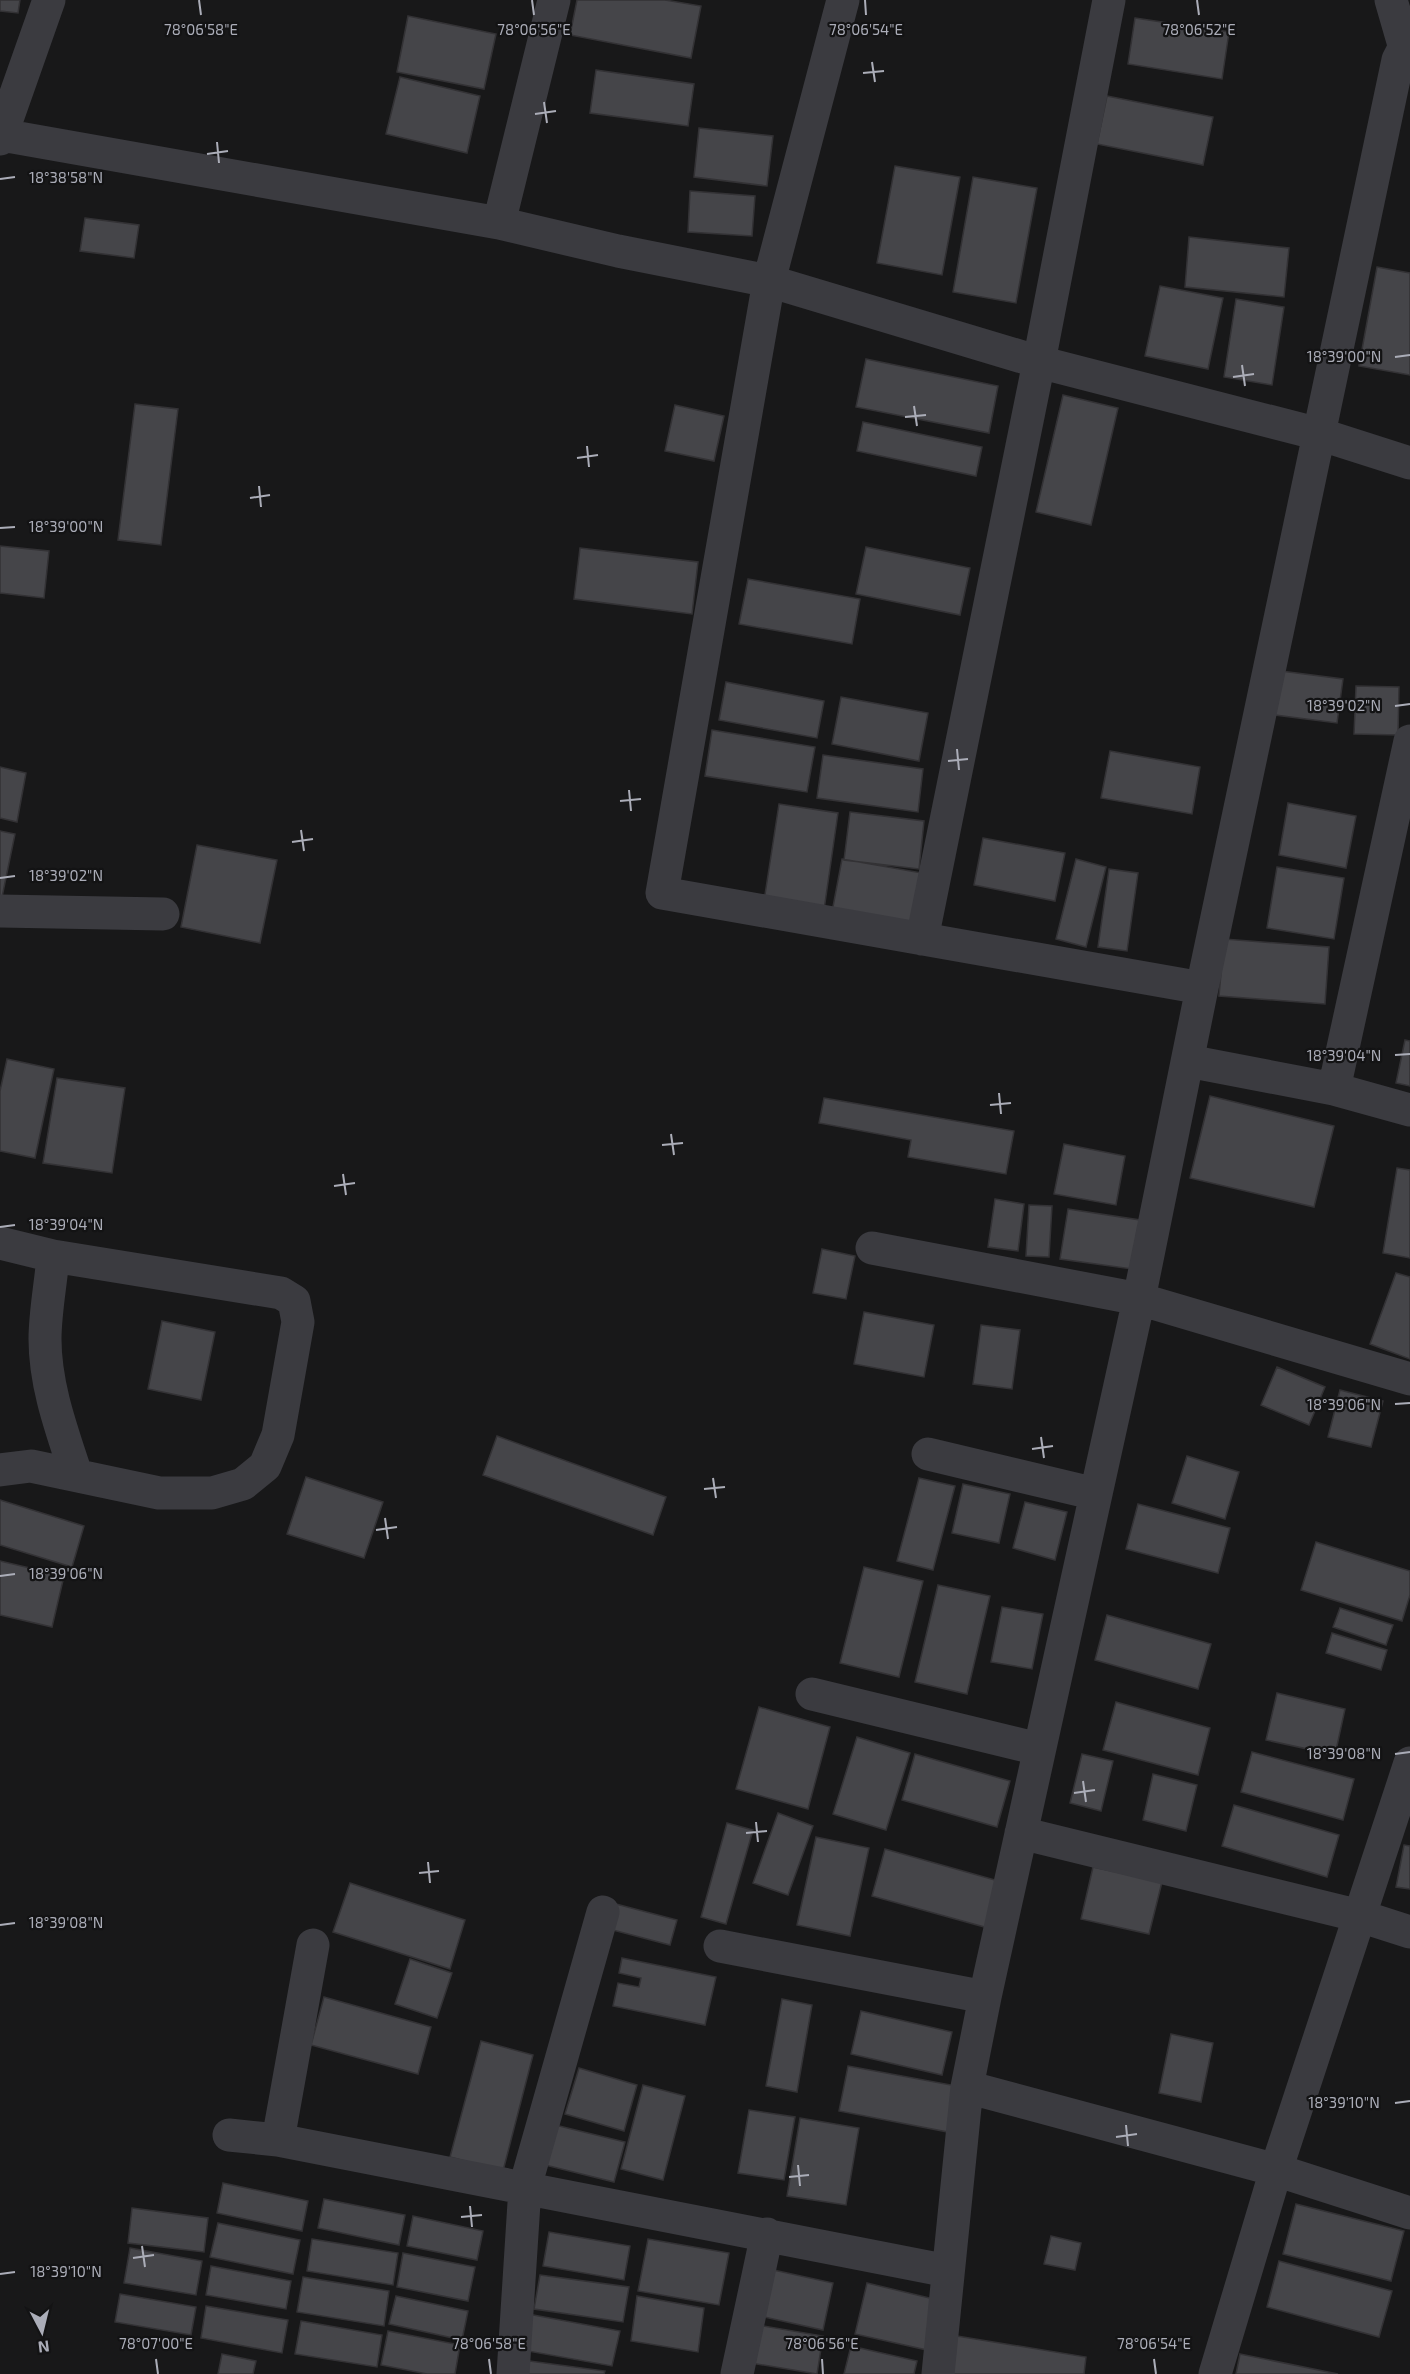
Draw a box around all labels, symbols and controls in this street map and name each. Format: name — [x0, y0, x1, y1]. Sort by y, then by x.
text: 78°06'58"E — [164, 20, 238, 38]
text: 78°06'56"E — [497, 20, 571, 38]
text: 78°06'54"E — [829, 20, 903, 38]
text: 78°06'52"E — [1162, 20, 1236, 38]
text: 18°38'58"N — [29, 168, 103, 186]
text: 18°39'00"N — [1307, 347, 1381, 365]
text: 18°39'00"N — [29, 517, 103, 535]
text: 18°39'02"N — [1307, 696, 1381, 714]
text: 18°39'02"N — [29, 866, 103, 884]
text: 18°39'04"N — [1307, 1046, 1381, 1064]
text: 18°39'04"N — [29, 1215, 103, 1233]
text: 18°39'06"N — [1307, 1395, 1381, 1413]
text: 18°39'06"N — [29, 1564, 103, 1582]
text: 18°39'08"N — [1307, 1744, 1381, 1762]
text: 18°39'08"N — [29, 1913, 103, 1931]
text: 18°39'10"N — [1308, 2093, 1380, 2111]
text: 18°39'10"N — [30, 2262, 102, 2280]
north arrow — [12, 2302, 72, 2362]
text: 78°07'00"E — [119, 2334, 193, 2352]
text: 78°06'58"E — [452, 2334, 526, 2352]
text: 78°06'56"E — [785, 2334, 859, 2352]
text: 78°06'54"E — [1117, 2334, 1191, 2352]
text: N — [37, 2337, 51, 2358]

